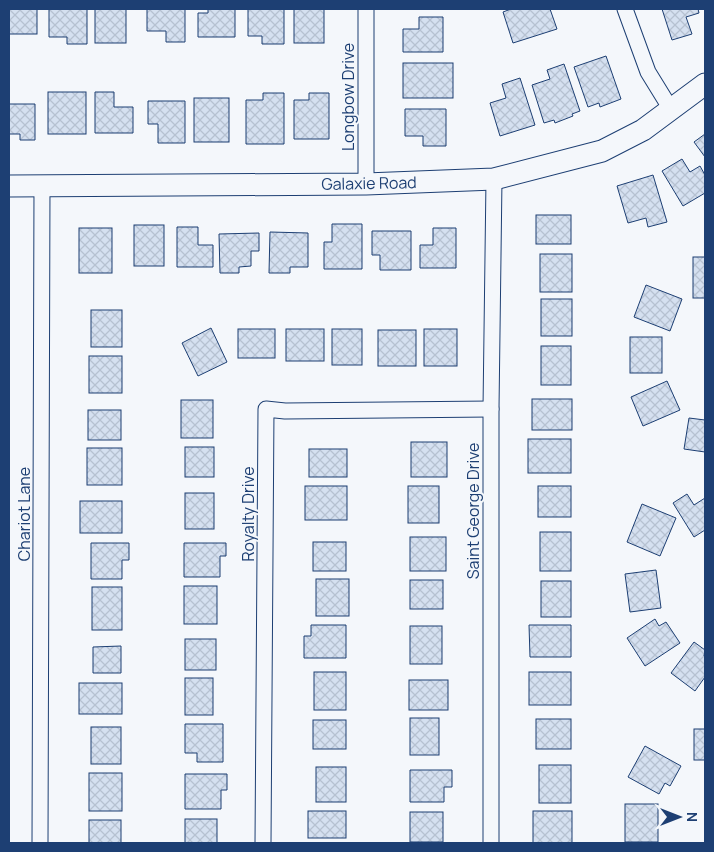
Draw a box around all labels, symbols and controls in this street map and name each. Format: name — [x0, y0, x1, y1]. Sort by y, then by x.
street label: Longbow Drive — [337, 43, 359, 151]
street label: Galaxie Road — [321, 171, 417, 195]
street label: Saint George Drive — [462, 443, 484, 579]
street label: Royalty Drive — [237, 466, 259, 562]
street label: Chariot Lane — [13, 467, 35, 561]
north arrow — [654, 792, 704, 842]
text: N — [683, 812, 702, 822]

